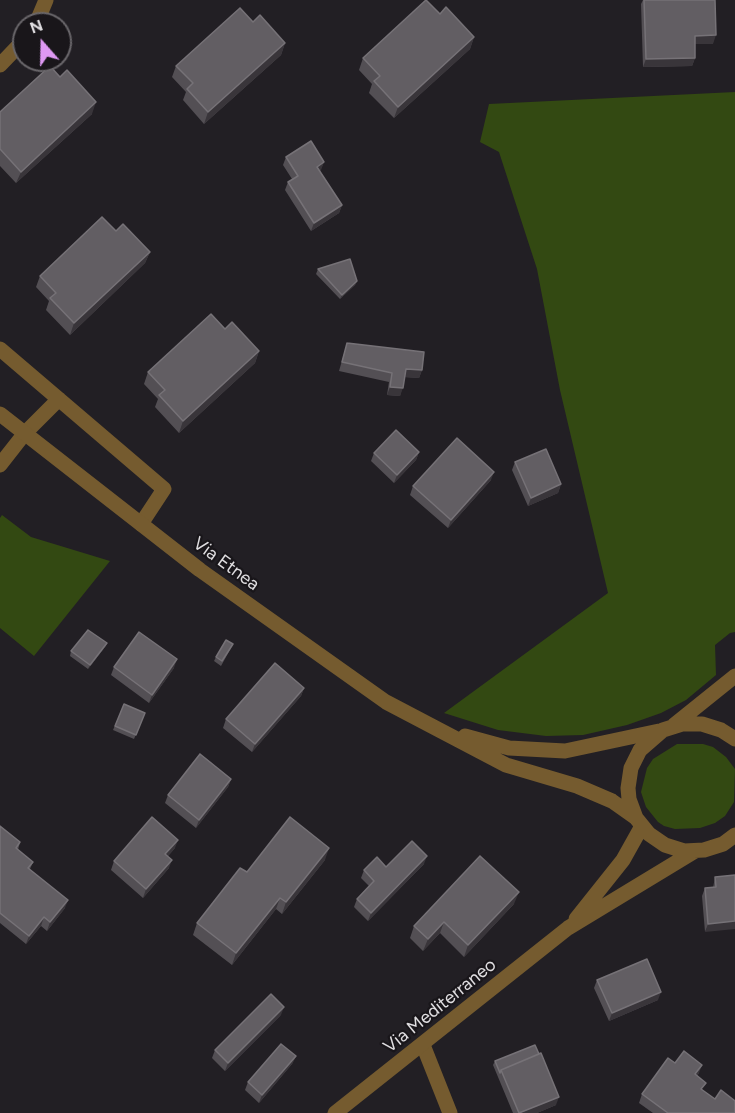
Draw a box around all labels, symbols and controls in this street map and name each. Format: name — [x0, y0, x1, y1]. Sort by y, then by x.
north arrow — [12, 12, 72, 72]
text: N — [27, 15, 45, 38]
street label: Via Etnea — [189, 533, 263, 595]
street label: Via Mediterraneo — [379, 954, 501, 1058]

